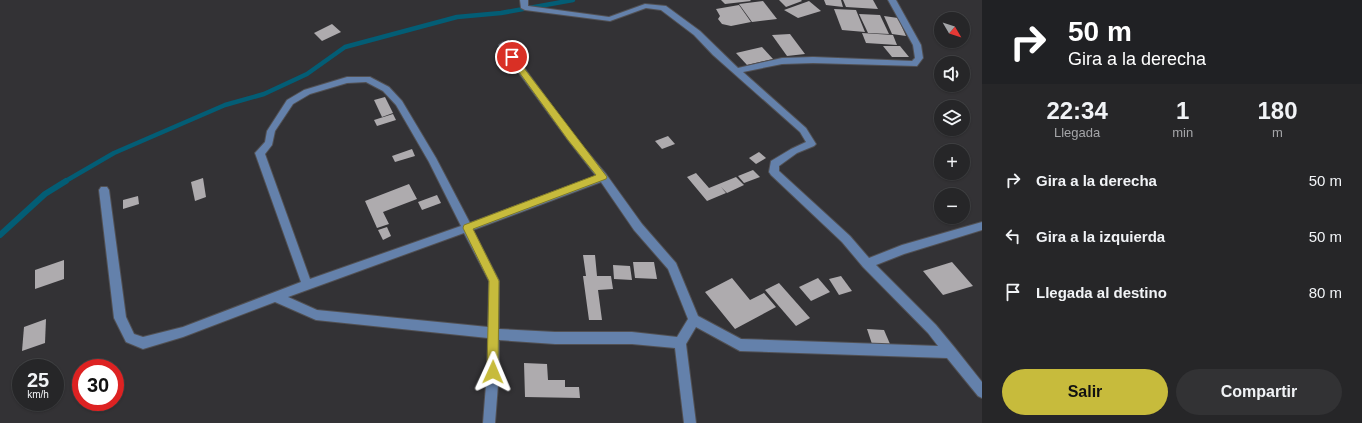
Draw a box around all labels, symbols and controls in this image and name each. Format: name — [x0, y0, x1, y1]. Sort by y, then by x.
north arrow — [934, 12, 970, 48]
map controls — [934, 12, 970, 224]
icon: right — [1002, 16, 1054, 68]
text: 50 m — [1068, 16, 1132, 47]
pin — [495, 40, 529, 74]
icon: arrive — [501, 46, 523, 68]
text: Gira a la derecha — [1068, 49, 1206, 69]
button: sound — [934, 56, 970, 92]
text: 22:34 — [1046, 97, 1108, 124]
text: 1 — [1176, 97, 1189, 124]
text: 180 — [1258, 97, 1298, 124]
button: layers — [934, 100, 970, 136]
text: Llegada — [1054, 125, 1100, 140]
text: min — [1172, 125, 1193, 140]
text: m — [1272, 125, 1283, 140]
button: + — [934, 144, 970, 180]
icon: right — [1002, 169, 1024, 191]
text: Gira a la derecha — [1036, 172, 1157, 189]
text: 50 m — [1309, 172, 1342, 189]
button: − — [934, 188, 970, 224]
icon: left — [1002, 225, 1024, 247]
text: Gira a la izquierda — [1036, 228, 1165, 245]
text: 50 m — [1309, 228, 1342, 245]
icon: arrive — [1002, 281, 1024, 303]
text: Llegada al destino — [1036, 284, 1167, 301]
text: 80 m — [1309, 284, 1342, 301]
position arrow — [472, 351, 514, 393]
speed limit sign: 30 — [72, 359, 124, 411]
text: 25 — [27, 369, 49, 391]
button: Salir — [1002, 369, 1168, 415]
button: Compartir — [1176, 369, 1342, 415]
text: km/h — [27, 389, 49, 400]

